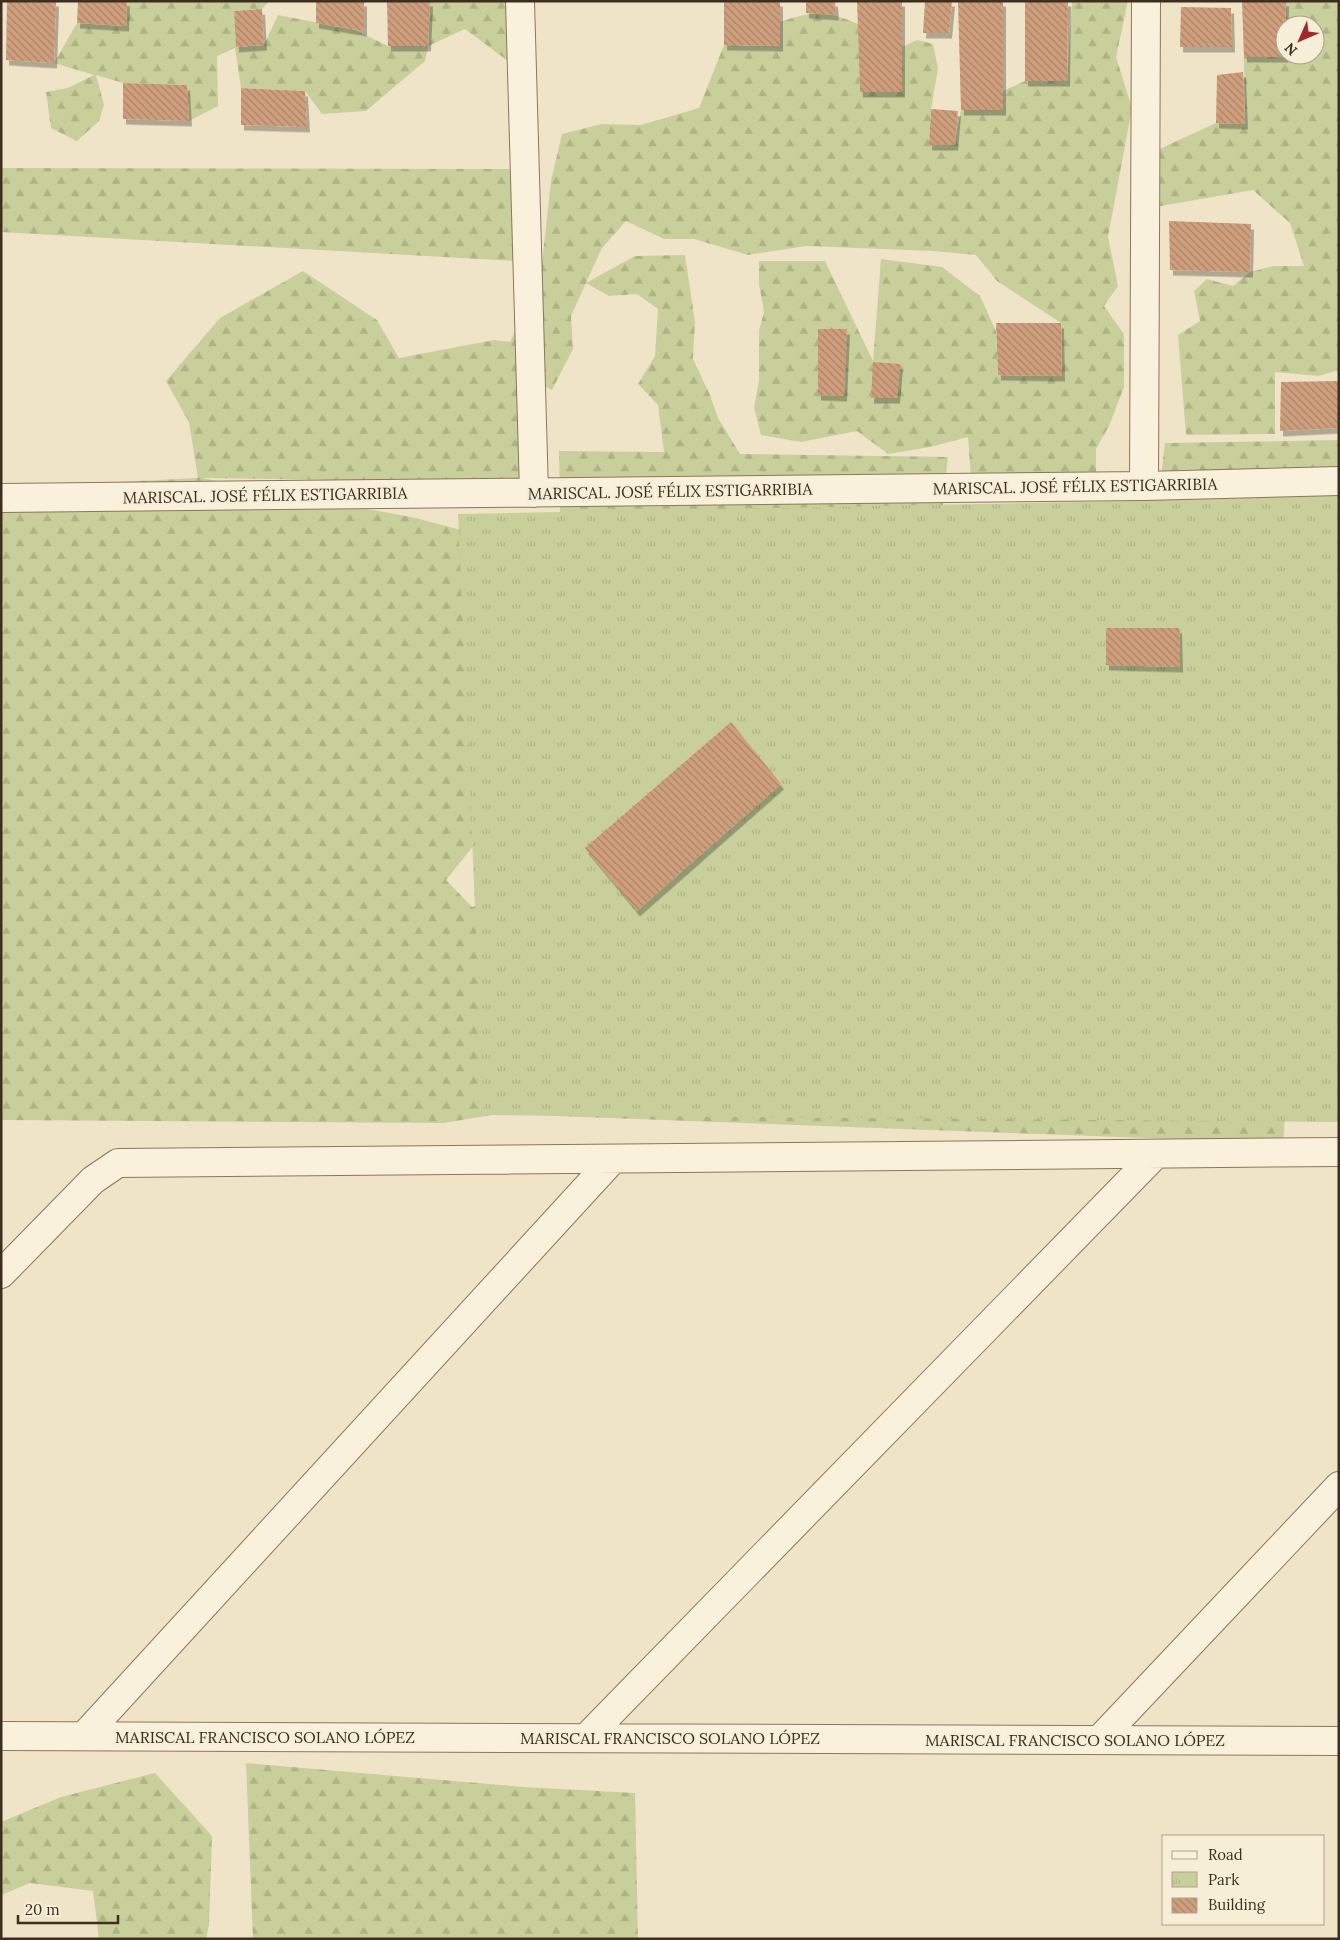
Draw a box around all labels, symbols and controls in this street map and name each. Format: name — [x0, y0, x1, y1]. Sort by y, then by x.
north arrow — [1275, 15, 1325, 65]
text: N — [1280, 39, 1301, 59]
street label: MARISCAL. JOSÉ FÉLIX ESTIGARRIBIA — [933, 474, 1218, 498]
street label: MARISCAL. JOSÉ FÉLIX ESTIGARRIBIA — [528, 479, 813, 503]
street label: MARISCAL. JOSÉ FÉLIX ESTIGARRIBIA — [123, 483, 408, 507]
street label: MARISCAL FRANCISCO SOLANO LÓPEZ — [115, 1727, 415, 1747]
street label: MARISCAL FRANCISCO SOLANO LÓPEZ — [520, 1728, 820, 1748]
street label: MARISCAL FRANCISCO SOLANO LÓPEZ — [925, 1730, 1225, 1750]
legend — [1162, 1835, 1325, 1925]
text: Road — [1208, 1845, 1243, 1864]
text: Park — [1208, 1870, 1239, 1889]
scale bar — [18, 1892, 118, 1924]
text: Building — [1208, 1895, 1266, 1914]
text: 20 m — [25, 1900, 60, 1919]

